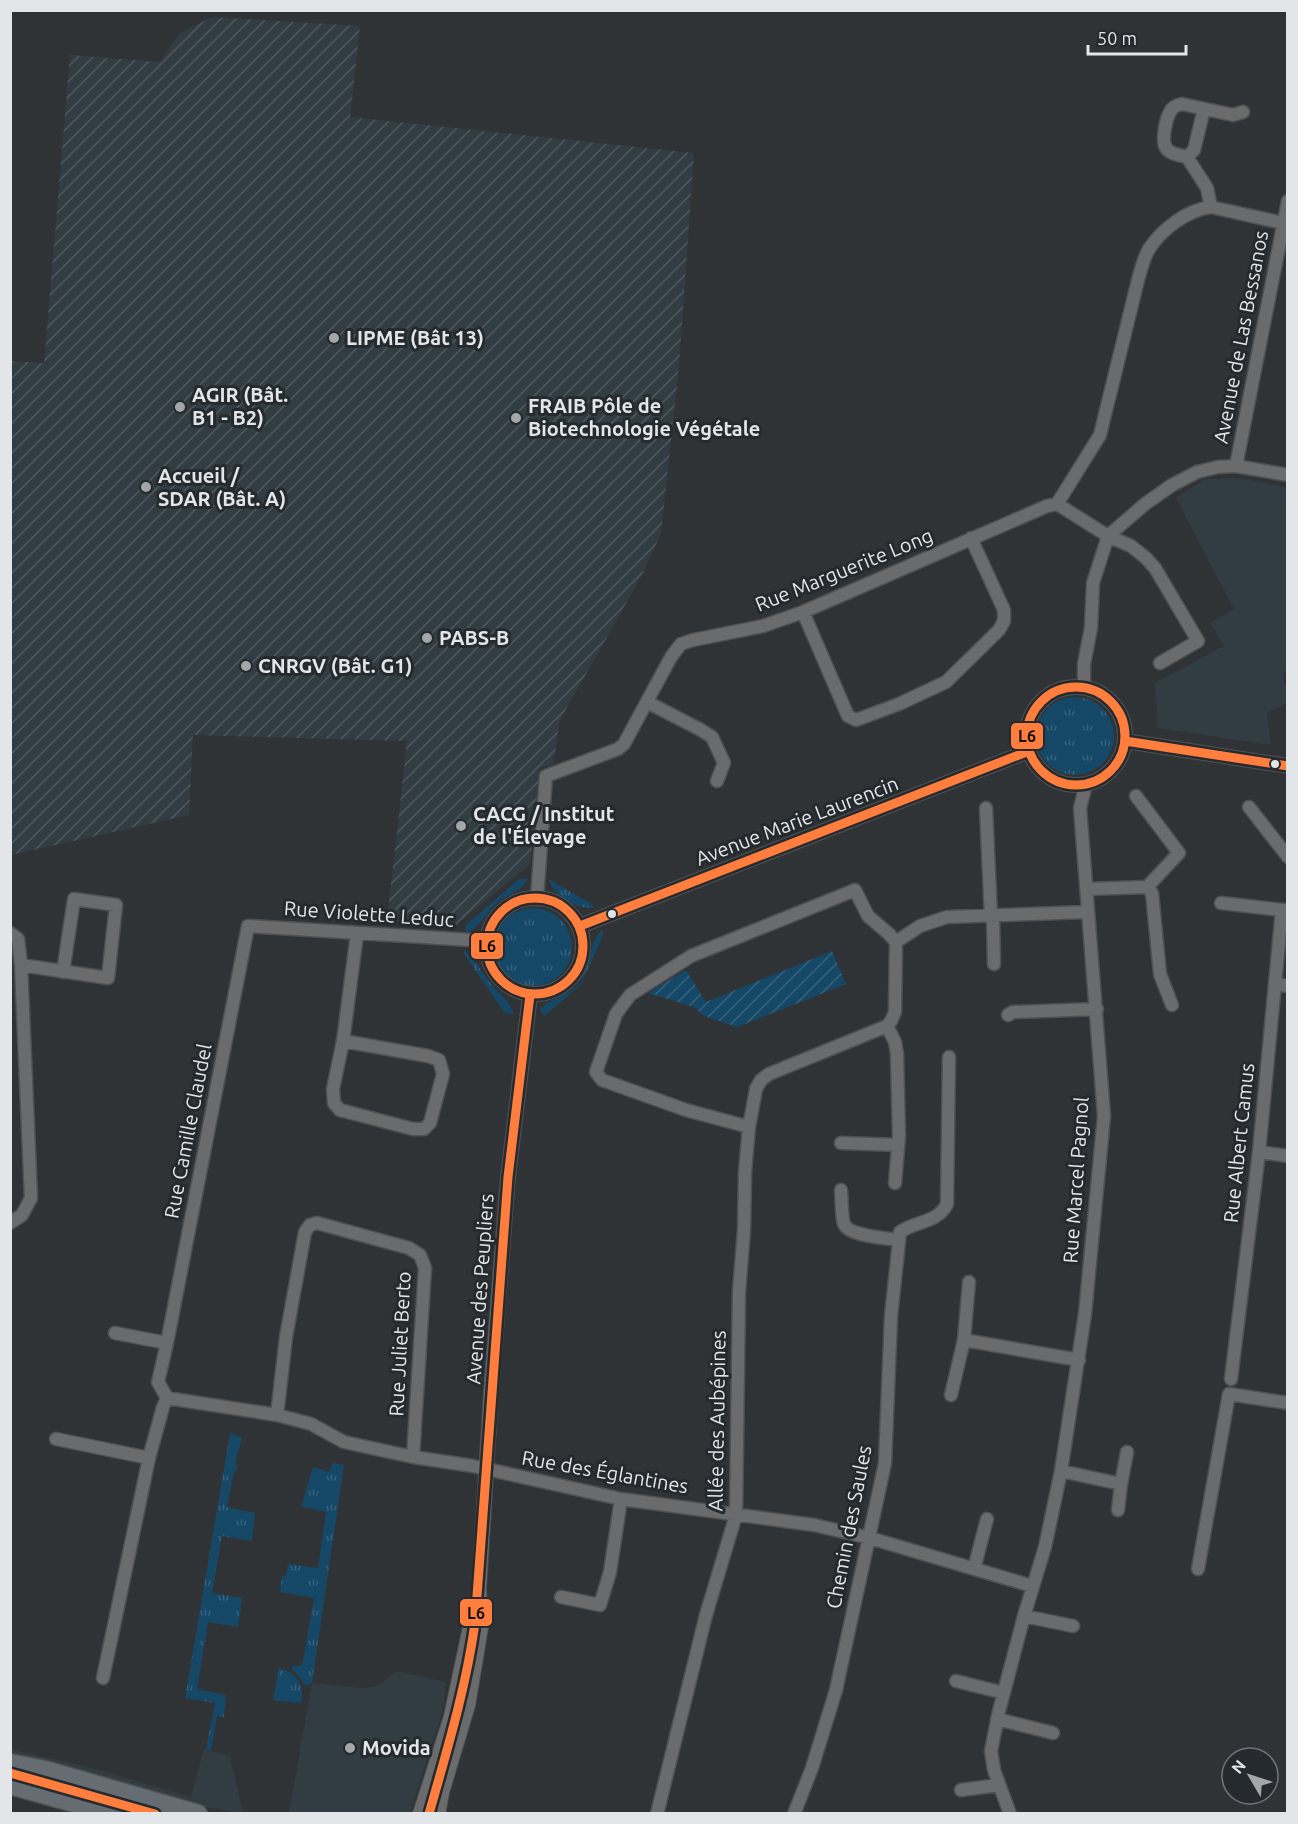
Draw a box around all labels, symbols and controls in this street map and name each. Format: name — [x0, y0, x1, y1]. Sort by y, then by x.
scale bar — [1088, 18, 1186, 56]
text: 50 m — [1097, 28, 1137, 48]
street label: Avenue de Las Bessanos — [1209, 229, 1272, 445]
place label: LIPME (Bât 13) — [346, 326, 484, 349]
marker: LIPME (Bât 13) — [327, 331, 341, 345]
place label: AGIR (Bât. B1 - B2) — [192, 383, 288, 429]
place label: FRAIB Pôle de Biotechnologie Végétale — [528, 394, 760, 440]
marker: AGIR (Bât. B1 - B2) — [173, 400, 187, 414]
marker: FRAIB Pôle de Biotechnologie Végétale — [509, 411, 523, 425]
place label: Accueil / SDAR (Bât. A) — [158, 464, 286, 510]
marker: Accueil / SDAR (Bât. A) — [139, 480, 153, 494]
street label: Rue Marguerite Long — [752, 523, 936, 616]
place label: PABS-B — [439, 626, 509, 649]
marker: PABS-B — [420, 631, 434, 645]
place label: CNRGV (Bât. G1) — [258, 654, 412, 677]
marker: CNRGV (Bât. G1) — [239, 659, 253, 673]
line badge: L6 — [1010, 722, 1044, 750]
text: L6 — [1018, 727, 1036, 745]
unlabelled marker — [1269, 758, 1281, 770]
street label: Avenue Marie Laurencin — [692, 771, 901, 870]
place label: CACG / Institut de l'Élevage — [473, 802, 615, 848]
marker: CACG / Institut de l'Élevage — [454, 819, 468, 833]
street label: Rue Violette Leduc — [283, 896, 455, 931]
unlabelled marker — [606, 908, 618, 920]
line badge: L6 — [470, 932, 504, 960]
text: L6 — [478, 937, 496, 955]
street label: Rue Camille Claudel — [159, 1042, 216, 1220]
street label: Rue Albert Camus — [1219, 1062, 1258, 1224]
street label: Rue Marcel Pagnol — [1058, 1096, 1093, 1264]
street label: Avenue des Peupliers — [461, 1193, 498, 1385]
street label: Rue Juliet Berto — [384, 1271, 415, 1417]
street label: Allée des Aubépines — [703, 1330, 730, 1512]
street label: Chemin des Saules — [821, 1443, 876, 1611]
street label: Rue des Églantines — [520, 1446, 690, 1497]
line badge: L6 — [459, 1598, 493, 1627]
text: L6 — [467, 1604, 485, 1622]
place label: Movida — [362, 1736, 431, 1759]
marker: Movida — [343, 1741, 357, 1755]
north arrow — [1220, 1746, 1280, 1806]
text: N — [1228, 1756, 1249, 1777]

